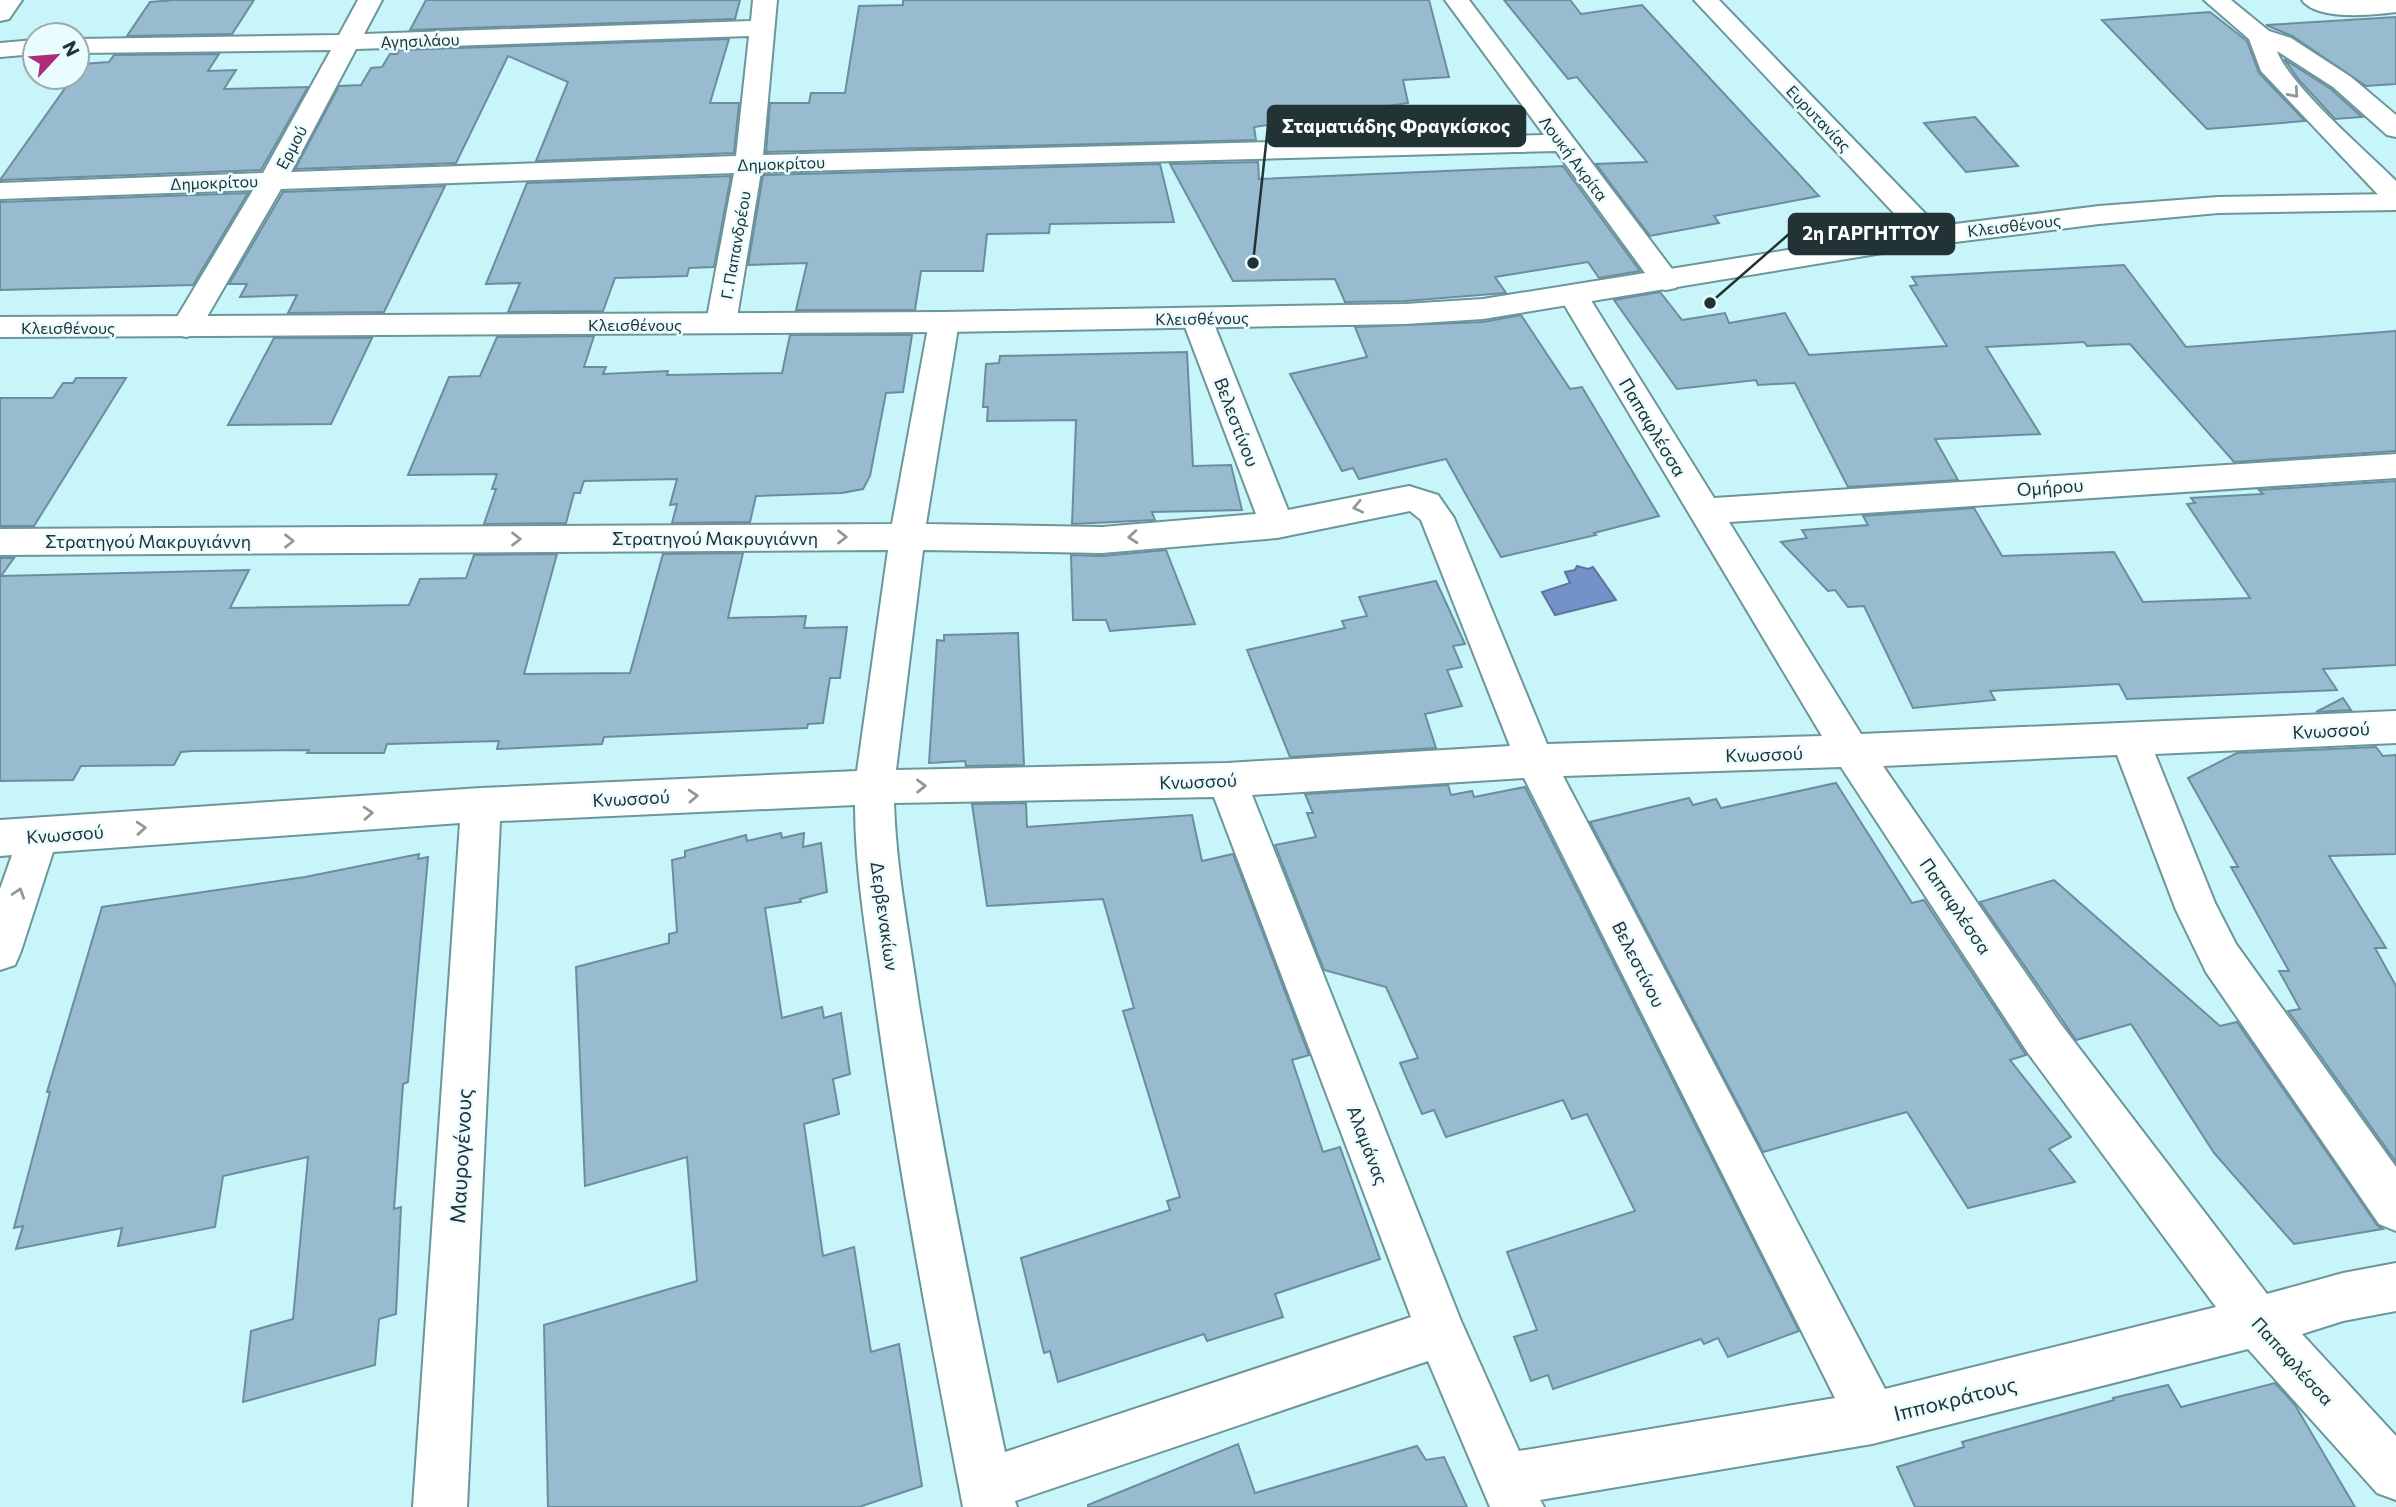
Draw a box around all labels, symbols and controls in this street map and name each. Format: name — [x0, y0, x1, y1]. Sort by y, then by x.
north arrow — [21, 21, 91, 91]
street label: Αγησιλάου — [380, 29, 460, 51]
text: N — [58, 37, 85, 60]
street label: Ευρυτανίας — [1783, 81, 1855, 155]
one-way arrow — [2286, 85, 2298, 98]
callout: Σταματιάδης Φραγκίσκος — [1268, 106, 1525, 146]
street label: Λουκή Ακρίτα — [1536, 112, 1612, 204]
text: Σταματιάδης Φραγκίσκος — [1282, 114, 1510, 137]
street label: Ερμού — [272, 122, 310, 172]
street label: Δημοκρίτου — [737, 152, 825, 174]
street label: Δημοκρίτου — [170, 171, 258, 193]
street label: Γ. Παπανδρέου — [716, 189, 754, 301]
street label: Κλεισθένους — [1966, 210, 2062, 240]
callout: 2η ΓΑΡΓΗΤΤΟΥ — [1789, 214, 1954, 254]
text: 2η ΓΑΡΓΗΤΤΟΥ — [1802, 221, 1940, 244]
street label: Κλεισθένους — [1155, 308, 1249, 328]
street label: Κλεισθένους — [588, 315, 682, 334]
street label: Κλεισθένους — [21, 318, 115, 337]
street label: Βελεστίνου — [1210, 374, 1264, 470]
street label: Παπαφλέσσα — [1615, 374, 1691, 480]
street label: Ομήρου — [2016, 474, 2084, 500]
one-way arrow — [1352, 499, 1364, 514]
street label: Στρατηγού Μακρυγιάννη — [612, 527, 818, 549]
one-way arrow — [837, 529, 847, 545]
one-way arrow — [1127, 529, 1138, 544]
street label: Στρατηγού Μακρυγιάννη — [45, 530, 251, 552]
one-way arrow — [511, 531, 522, 547]
one-way arrow — [283, 533, 294, 548]
street label: Κνωσσού — [2292, 717, 2370, 743]
street label: Κνωσσού — [1725, 742, 1803, 766]
street label: Κνωσσού — [1159, 769, 1237, 793]
one-way arrow — [915, 779, 926, 794]
street label: Κνωσσού — [592, 785, 670, 811]
one-way arrow — [688, 788, 699, 803]
one-way arrow — [363, 806, 374, 821]
street label: Κνωσσού — [26, 820, 104, 848]
one-way arrow — [136, 821, 147, 836]
street label: Παπαφλέσσα — [1916, 854, 1996, 958]
street label: Δερβενακίων — [866, 860, 904, 972]
one-way arrow — [11, 888, 25, 900]
street label: Βελεστίνου — [1608, 917, 1670, 1011]
street label: Μαυρογένους — [444, 1088, 476, 1224]
street label: Αλαμάνας — [1343, 1102, 1393, 1188]
street label: Παπαφλέσσα — [2248, 1312, 2338, 1410]
street label: Ιπποκράτους — [1891, 1371, 2019, 1425]

